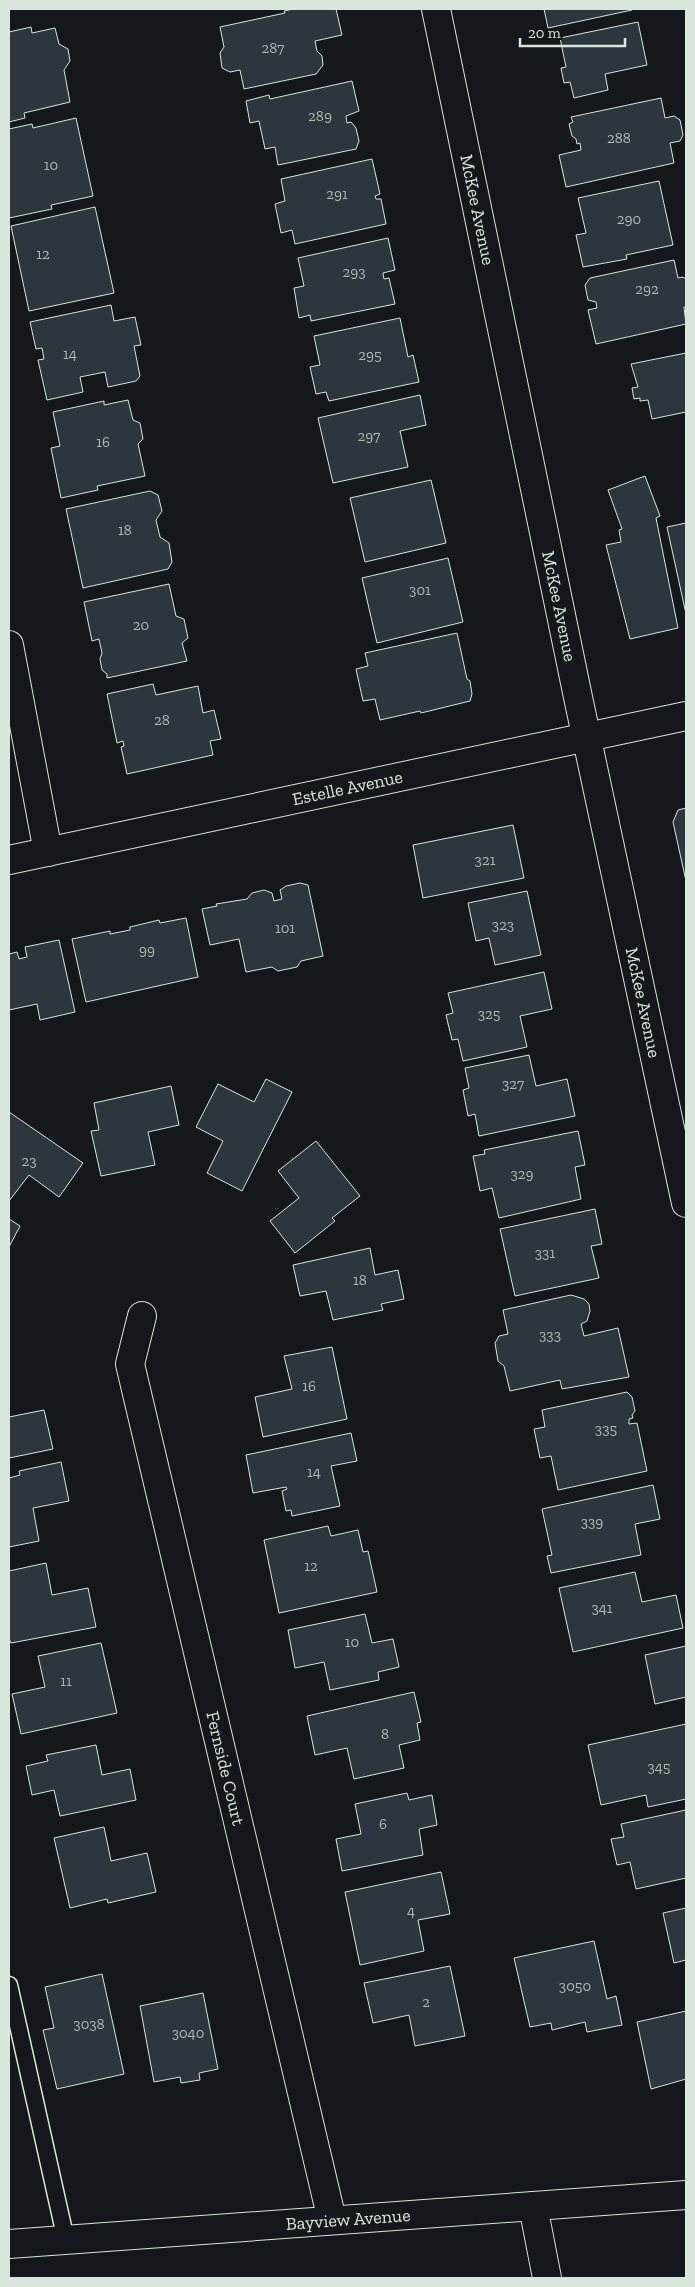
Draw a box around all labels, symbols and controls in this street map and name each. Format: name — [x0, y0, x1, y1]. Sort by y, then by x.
scale bar — [520, 15, 625, 47]
text: 20 m — [528, 24, 561, 42]
house number: 287 — [262, 39, 284, 57]
house number: 289 — [308, 107, 332, 125]
house number: 288 — [607, 129, 631, 147]
street label: McKee Avenue — [455, 153, 500, 267]
house number: 10 — [44, 156, 58, 174]
house number: 291 — [326, 185, 348, 203]
house number: 290 — [617, 210, 641, 228]
house number: 12 — [36, 245, 50, 263]
house number: 293 — [342, 263, 366, 281]
house number: 292 — [635, 280, 659, 298]
house number: 14 — [63, 345, 77, 363]
house number: 295 — [358, 346, 382, 364]
house number: 297 — [358, 427, 380, 445]
house number: 16 — [96, 433, 110, 451]
house number: 18 — [118, 521, 132, 539]
street label: McKee Avenue — [537, 549, 581, 664]
house number: 301 — [409, 581, 431, 599]
house number: 20 — [133, 616, 149, 634]
house number: 28 — [154, 711, 170, 729]
street label: Estelle Avenue — [290, 766, 405, 810]
house number: 321 — [475, 851, 496, 869]
house number: 323 — [492, 916, 514, 934]
house number: 101 — [275, 919, 295, 937]
house number: 99 — [139, 941, 155, 959]
street label: McKee Avenue — [621, 945, 666, 1060]
house number: 325 — [478, 1005, 501, 1023]
house number: 327 — [502, 1075, 524, 1093]
house number: 23 — [21, 1152, 37, 1170]
house number: 329 — [510, 1165, 534, 1183]
house number: 331 — [535, 1244, 555, 1262]
house number: 18 — [353, 1271, 367, 1289]
house number: 333 — [539, 1326, 561, 1344]
house number: 16 — [302, 1377, 316, 1395]
house number: 335 — [595, 1420, 617, 1438]
house number: 14 — [307, 1463, 321, 1481]
house number: 339 — [581, 1513, 603, 1531]
house number: 12 — [304, 1557, 318, 1575]
house number: 341 — [591, 1599, 613, 1617]
house number: 10 — [345, 1633, 359, 1651]
house number: 11 — [60, 1672, 72, 1690]
street label: Fernside Court — [201, 1709, 250, 1828]
house number: 8 — [381, 1725, 389, 1743]
house number: 345 — [647, 1758, 671, 1776]
house number: 6 — [379, 1815, 387, 1833]
house number: 4 — [407, 1902, 415, 1920]
house number: 3050 — [559, 1977, 591, 1995]
house number: 2 — [422, 1993, 430, 2011]
house number: 3038 — [73, 2015, 105, 2033]
house number: 3040 — [172, 2024, 204, 2042]
street label: Bayview Avenue — [285, 2204, 411, 2235]

